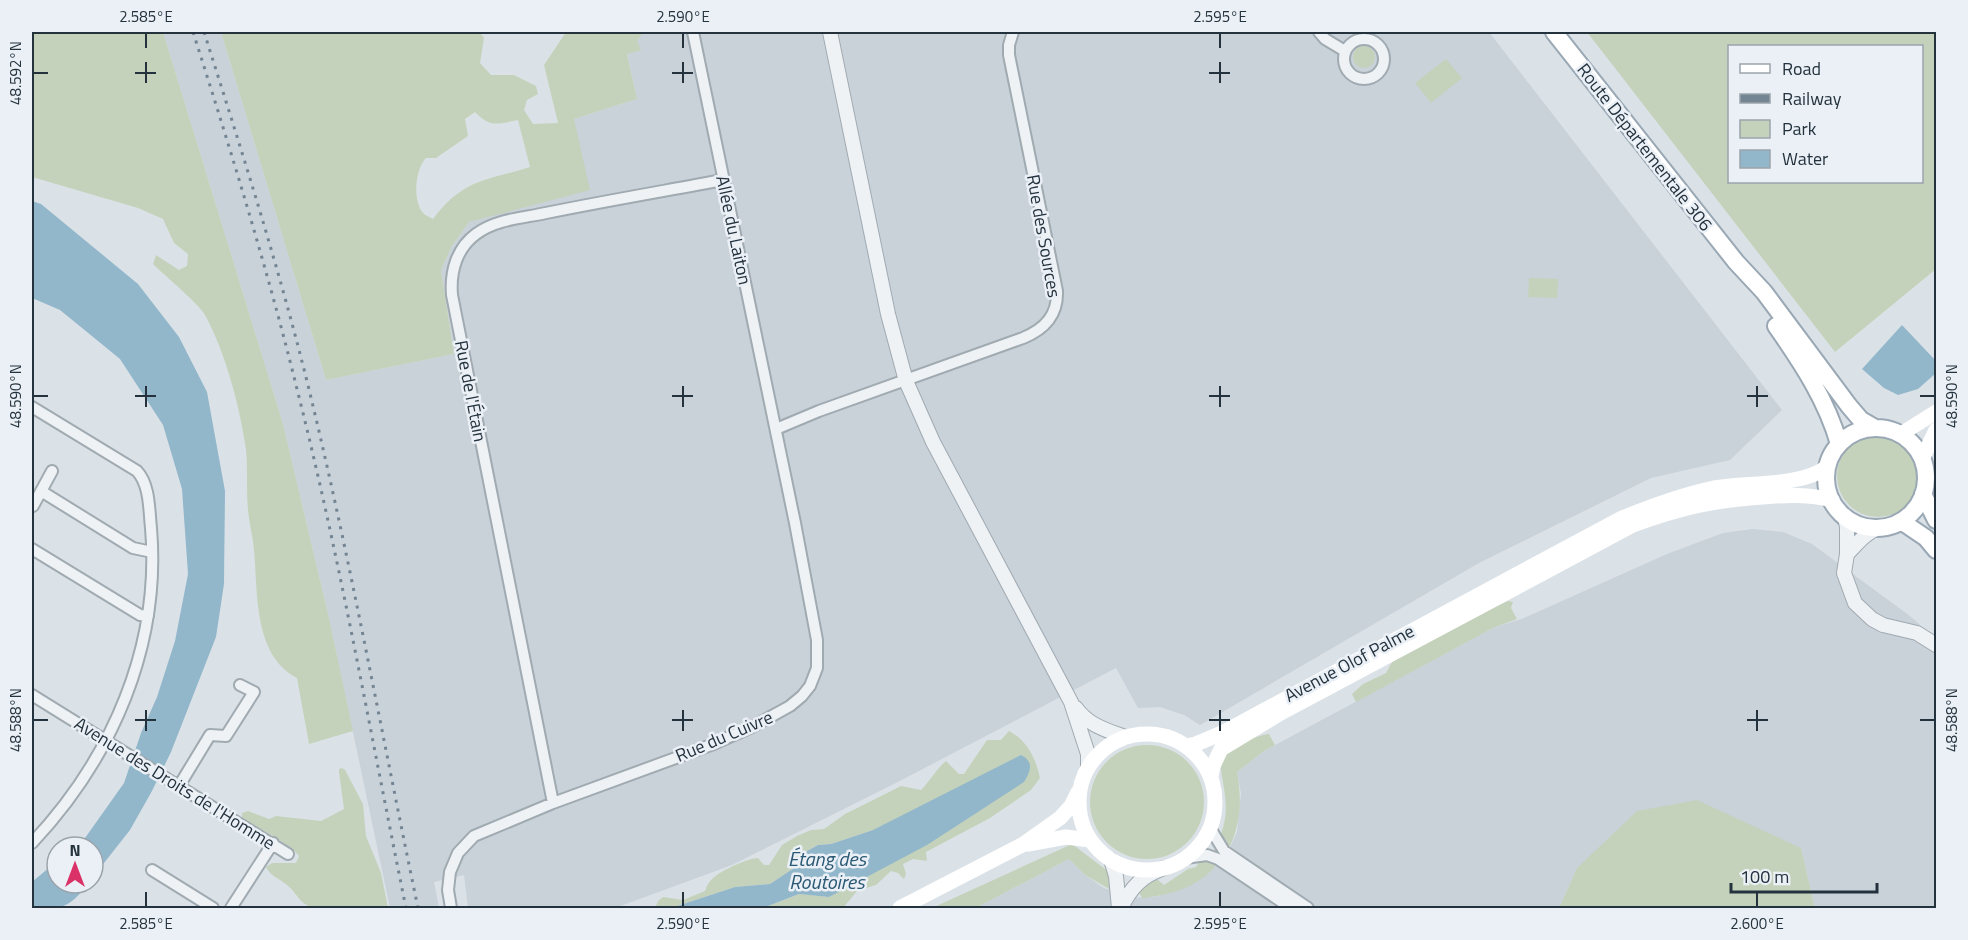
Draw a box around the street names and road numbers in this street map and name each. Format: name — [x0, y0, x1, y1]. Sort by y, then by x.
street label: Route Départementale 306 — [1571, 57, 1719, 237]
street label: Rue des Sources — [1020, 172, 1068, 300]
street label: Allée du Laiton — [709, 173, 759, 287]
street label: Rue de l'Étain — [448, 338, 494, 444]
street label: Avenue Olof Palme — [1279, 617, 1419, 709]
street label: Rue du Cuivre — [671, 703, 777, 769]
street label: Avenue des Droits de l'Homme — [69, 710, 281, 856]

